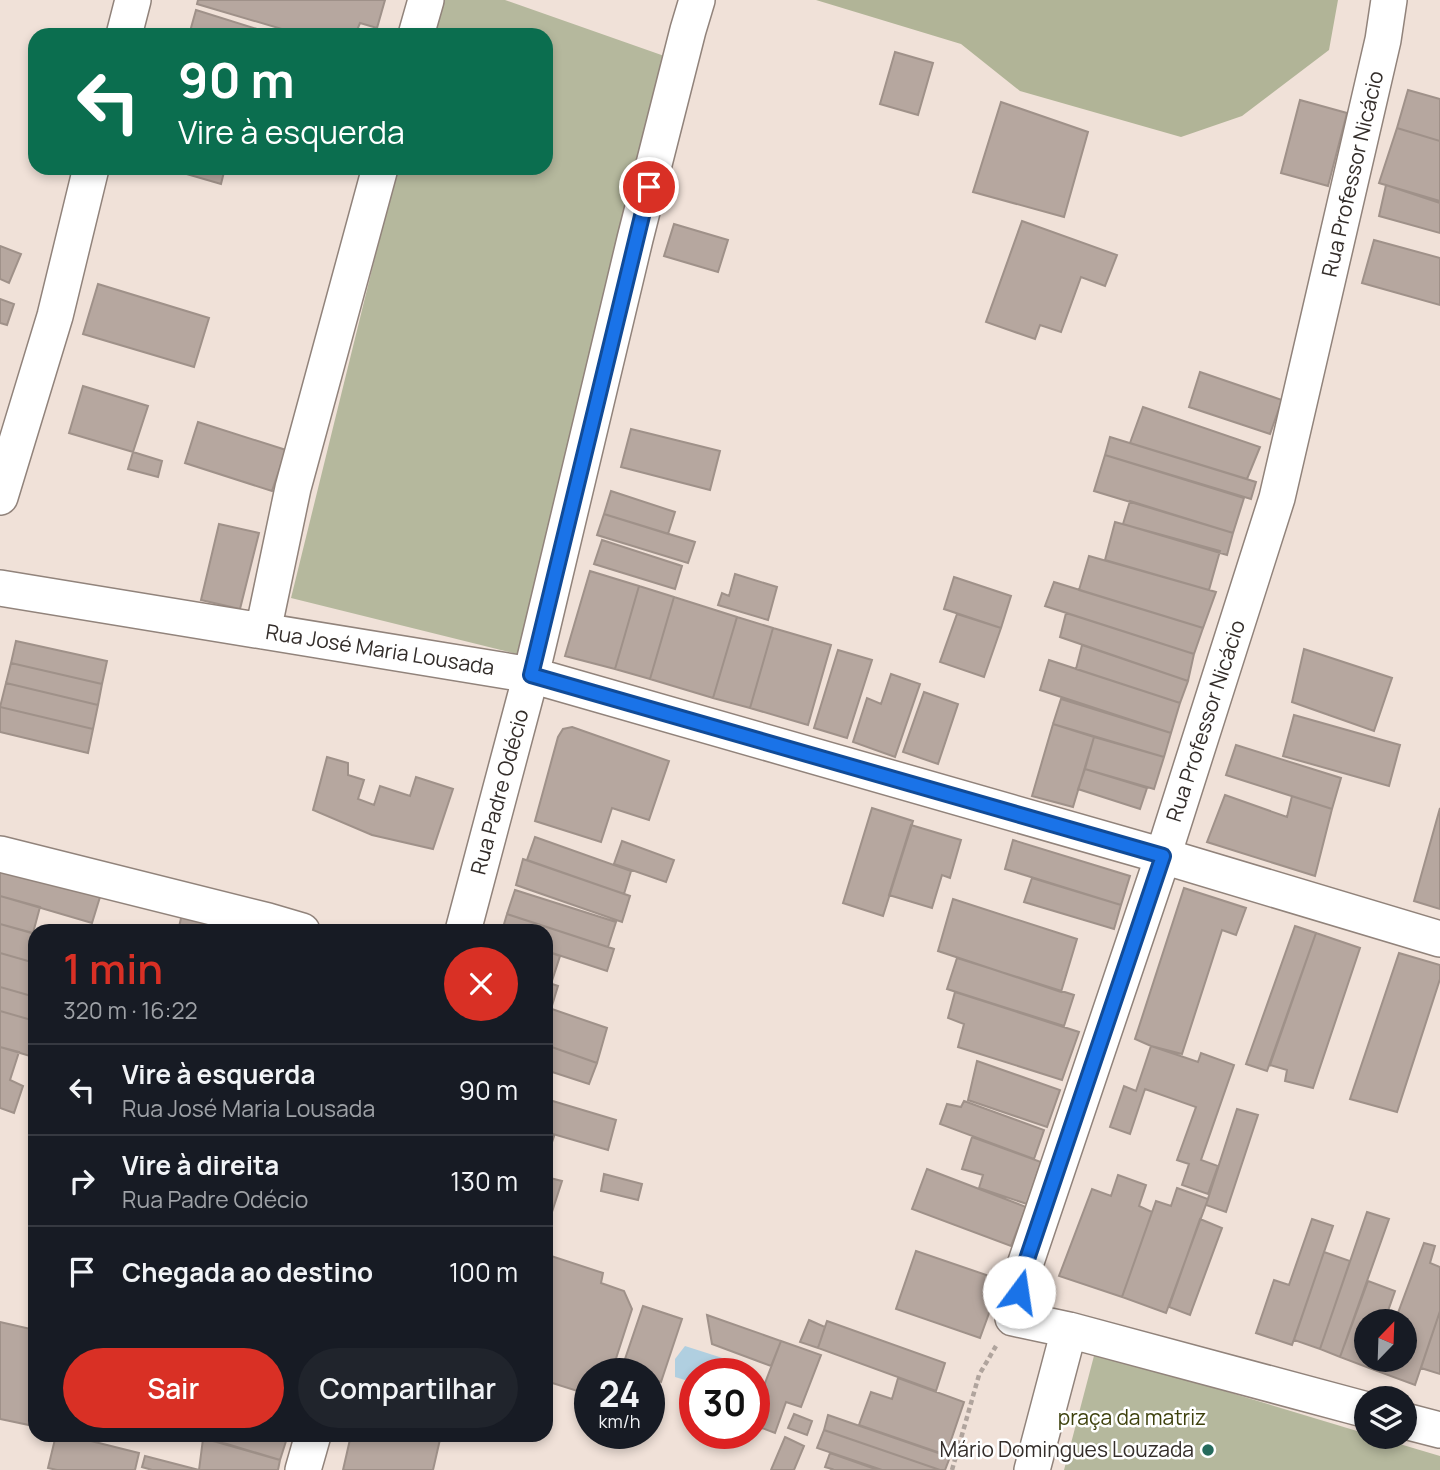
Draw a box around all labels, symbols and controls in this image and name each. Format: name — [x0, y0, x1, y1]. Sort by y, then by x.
text: 90 m — [178, 46, 295, 113]
icon: left — [63, 56, 154, 147]
street label: Rua Professor Nicácio — [1315, 68, 1389, 280]
text: Vire à esquerda — [178, 110, 405, 154]
pin — [619, 157, 679, 217]
icon: arrive — [630, 168, 668, 206]
street label: Rua Professor Nicácio — [1159, 616, 1251, 825]
street label: Rua José Maria Lousada — [264, 617, 497, 681]
street label: Rua Padre Odécio — [463, 706, 535, 878]
text: 1 min — [63, 939, 163, 997]
button: close — [444, 947, 518, 1021]
text: 320 m · 16:22 — [63, 994, 198, 1026]
text: Vire à esquerda — [122, 1056, 315, 1092]
icon: left — [63, 1071, 101, 1109]
text: 90 m — [459, 1072, 518, 1108]
text: Rua José Maria Lousada — [122, 1092, 375, 1124]
text: Vire à direita — [122, 1147, 279, 1183]
icon: right — [63, 1162, 101, 1200]
text: 130 m — [450, 1163, 518, 1199]
text: Rua Padre Odécio — [122, 1183, 308, 1215]
icon: arrive — [63, 1253, 101, 1291]
text: Chegada ao destino — [122, 1254, 373, 1290]
text: 100 m — [449, 1254, 518, 1290]
position arrow — [982, 1255, 1056, 1329]
north arrow — [1354, 1309, 1418, 1372]
map controls — [1354, 1309, 1417, 1449]
button: Sair — [63, 1348, 284, 1428]
button: Compartilhar — [298, 1348, 518, 1428]
speed limit sign: 30 — [679, 1358, 770, 1449]
text: 24 — [599, 1370, 640, 1418]
button: layers — [1354, 1386, 1417, 1449]
park label: praça da matriz — [1058, 1403, 1206, 1431]
text: km/h — [599, 1409, 640, 1433]
place label: Mário Domingues Louzada — [940, 1435, 1194, 1463]
marker: Mário Domingues Louzada — [1200, 1442, 1216, 1458]

